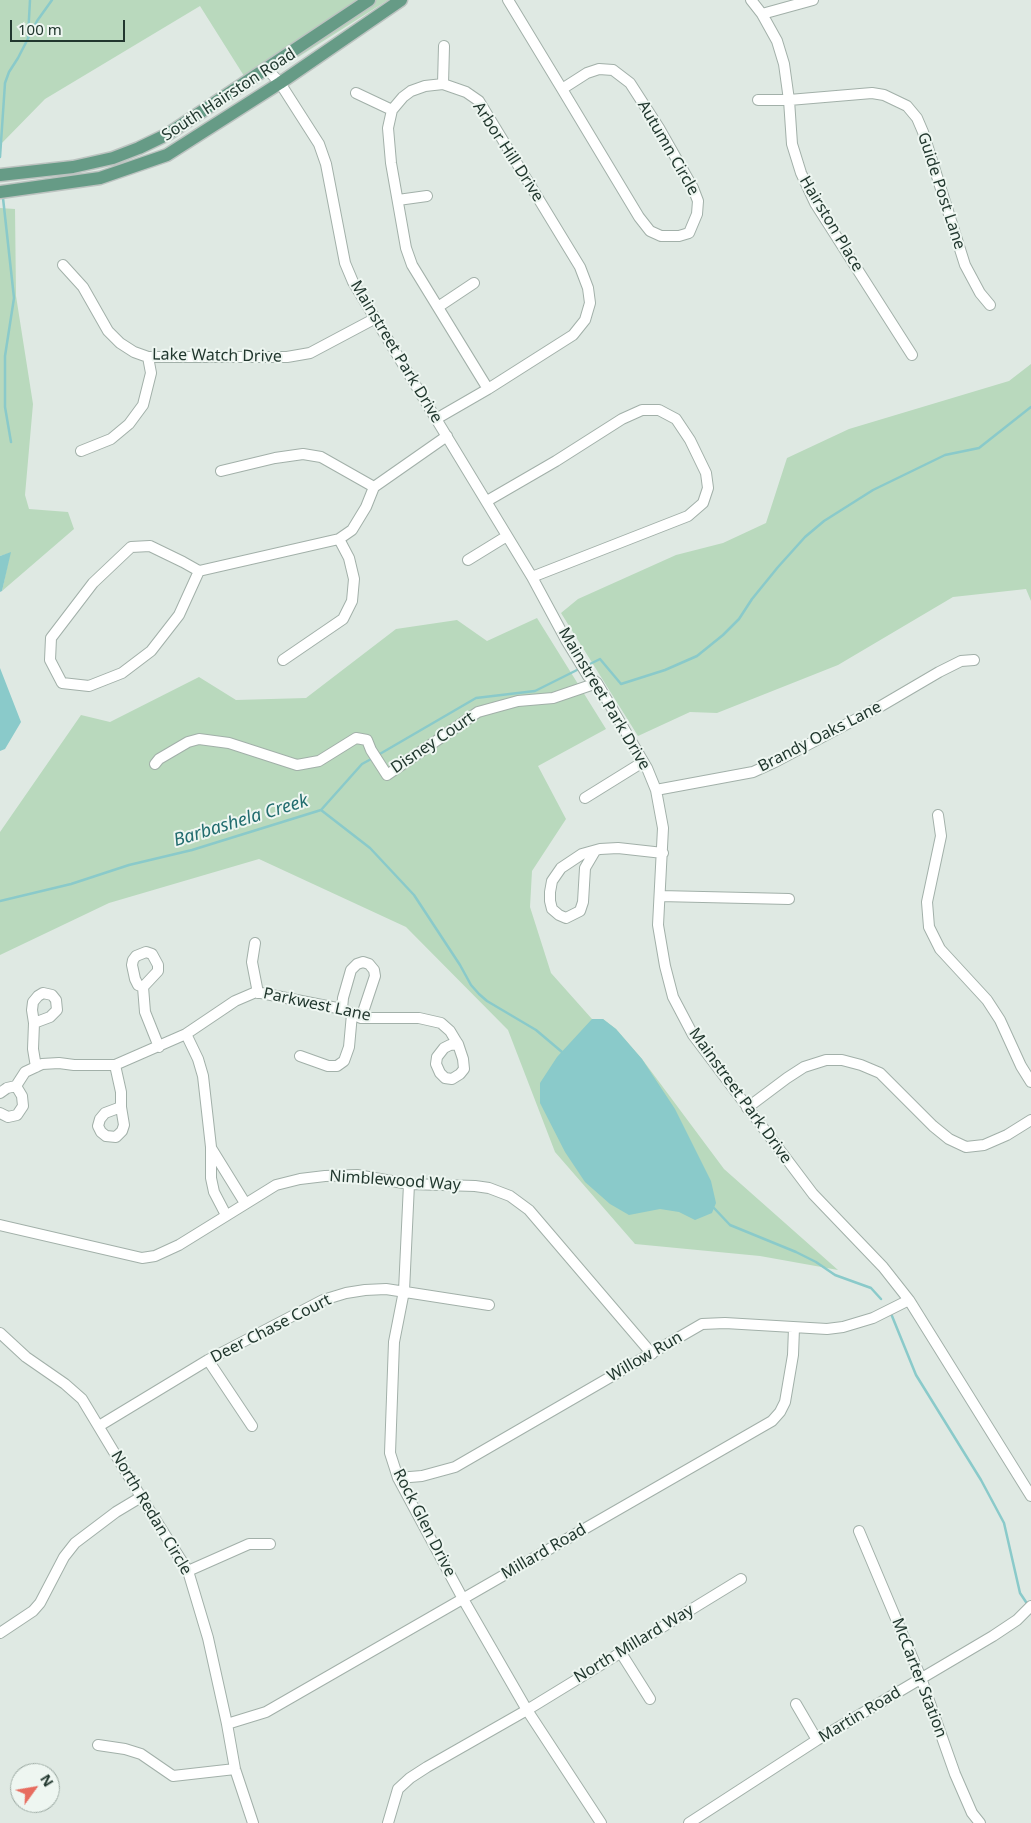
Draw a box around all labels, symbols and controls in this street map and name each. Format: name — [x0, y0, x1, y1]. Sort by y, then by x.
scale bar — [12, 10, 128, 42]
text: 100 m — [18, 19, 62, 39]
street label: South Hairston Road — [159, 45, 299, 145]
street label: Autumn Circle — [633, 97, 703, 199]
street label: Arbor Hill Drive — [469, 99, 547, 205]
street label: Guide Post Lane — [913, 130, 969, 252]
street label: Hairston Place — [795, 173, 867, 275]
street label: Mainstreet Park Drive — [346, 277, 446, 427]
street label: Lake Watch Drive — [152, 345, 282, 367]
street label: Mainstreet Park Drive — [554, 624, 654, 774]
street label: Brandy Oaks Lane — [755, 698, 885, 776]
street label: Disney Court — [388, 708, 478, 778]
water label: Barbashela Creek — [171, 790, 311, 852]
street label: Parkwest Lane — [262, 984, 372, 1026]
street label: Mainstreet Park Drive — [684, 1025, 796, 1167]
street label: Nimblewood Way — [329, 1167, 461, 1195]
street label: Deer Chase Court — [208, 1290, 334, 1368]
street label: Willow Run — [604, 1328, 686, 1386]
street label: North Redan Circle — [106, 1447, 196, 1579]
street label: Rock Glen Drive — [389, 1466, 459, 1580]
street label: Millard Road — [498, 1520, 590, 1584]
street label: North Millard Way — [571, 1601, 697, 1687]
street label: McCarter Station — [887, 1616, 951, 1740]
street label: Martin Road — [815, 1683, 905, 1747]
north arrow — [10, 1763, 60, 1813]
text: N — [36, 1770, 58, 1790]

